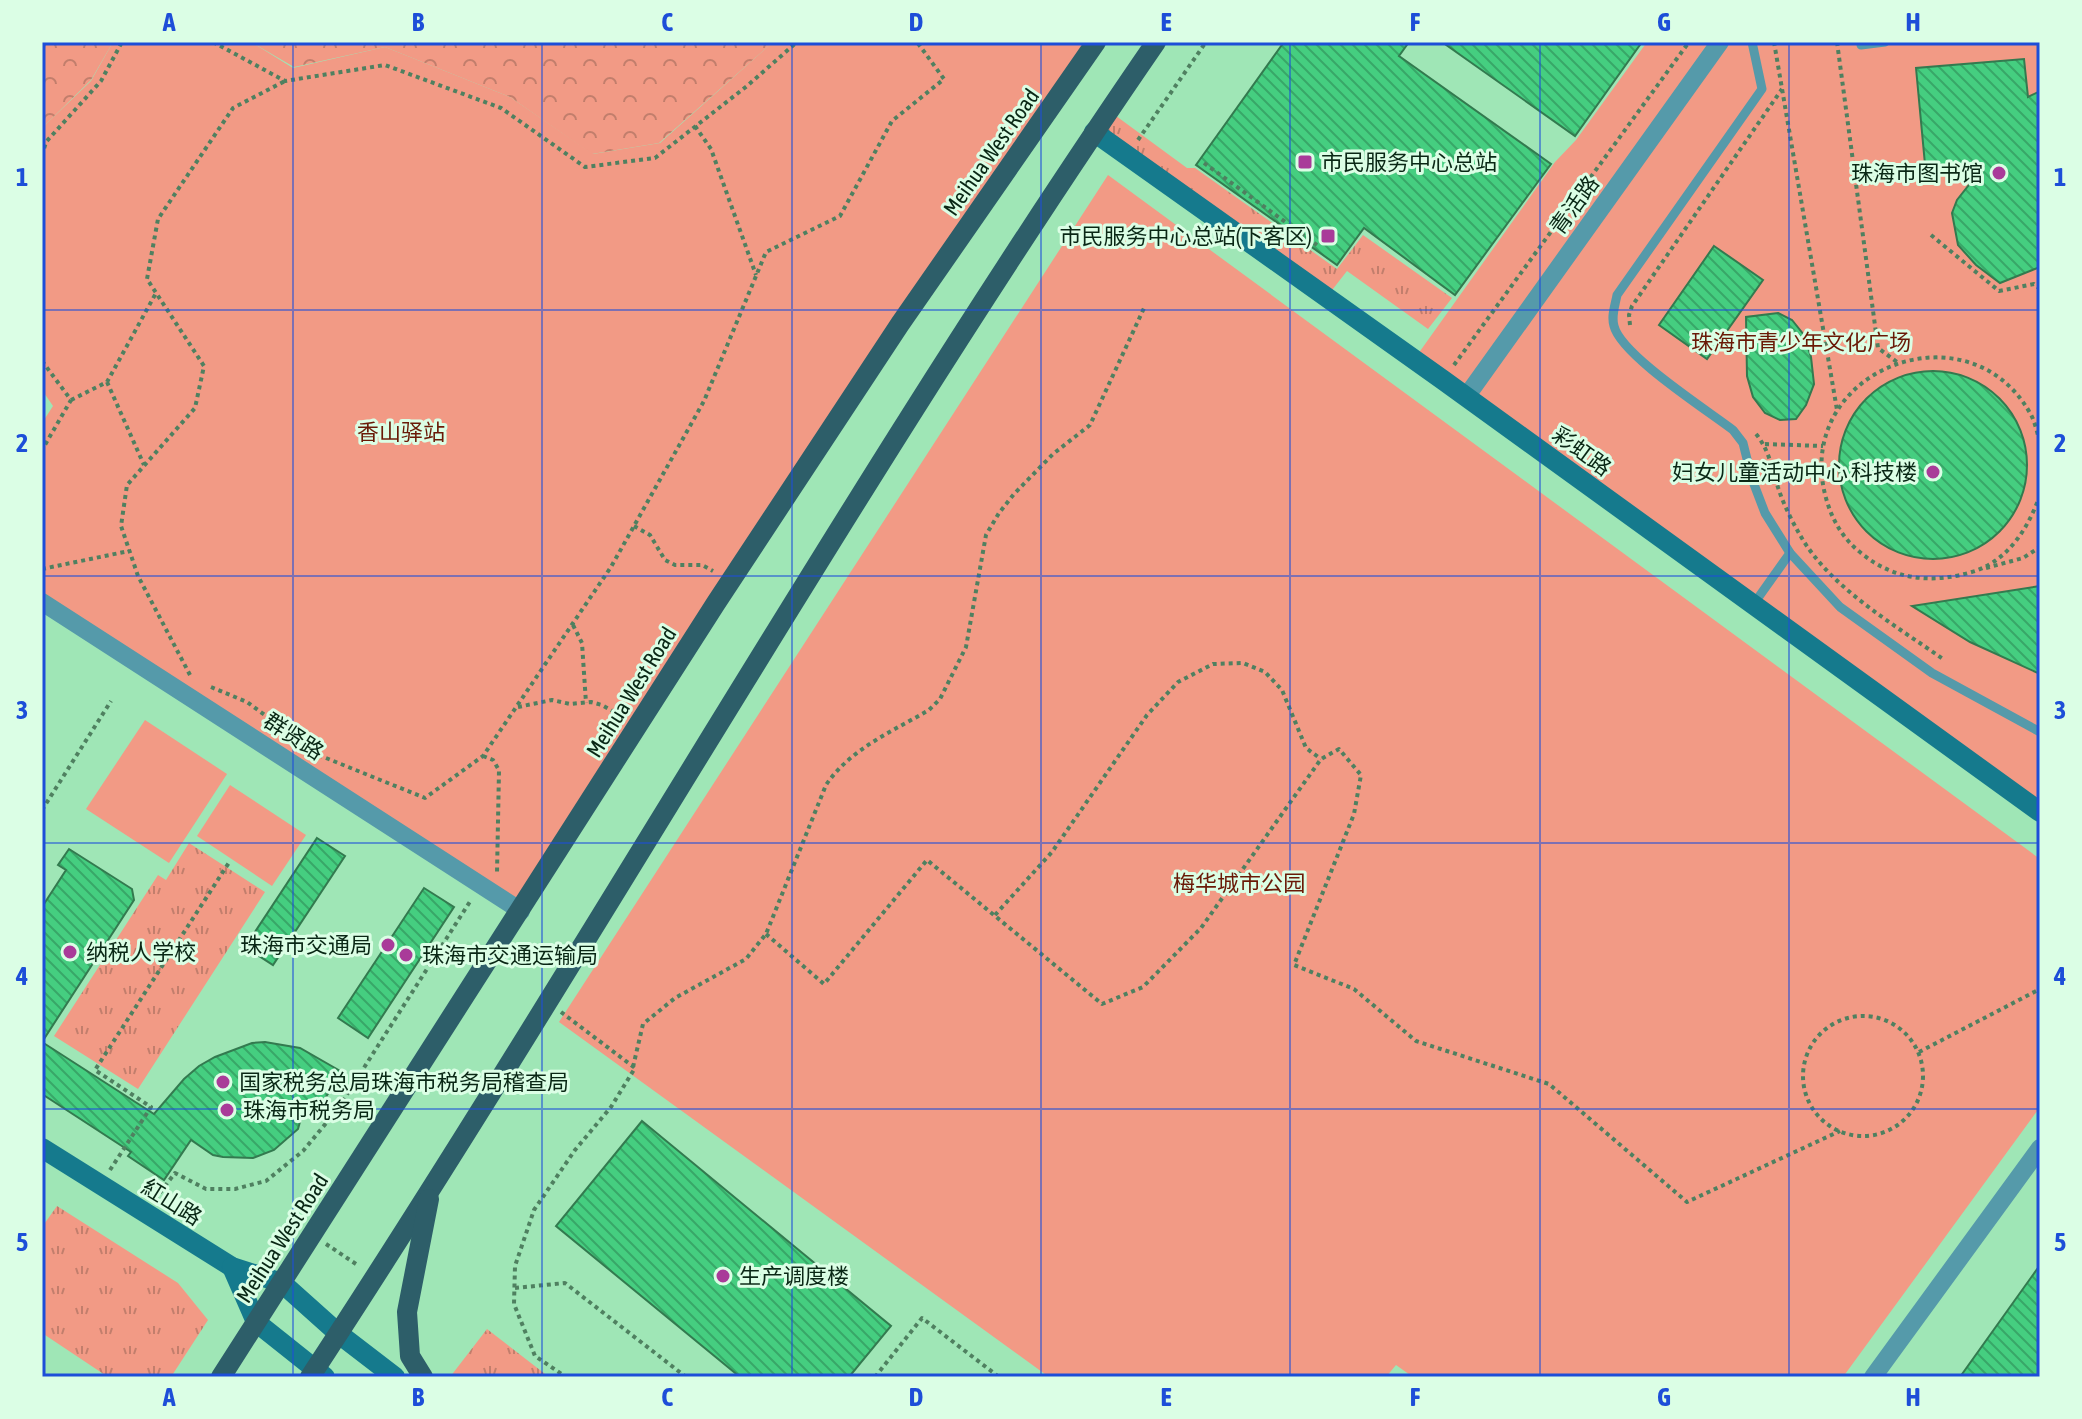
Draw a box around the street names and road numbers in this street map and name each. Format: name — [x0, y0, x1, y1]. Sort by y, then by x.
street label: Meihua West Road — [938, 84, 1044, 220]
street label: 青活路 — [1544, 171, 1604, 239]
street label: 彩虹路 — [1548, 421, 1616, 481]
street label: Meihua West Road — [581, 622, 681, 762]
street label: 群贤路 — [259, 707, 329, 765]
street label: Meihua West Road — [231, 1169, 333, 1307]
street label: 紅山路 — [137, 1173, 207, 1231]

